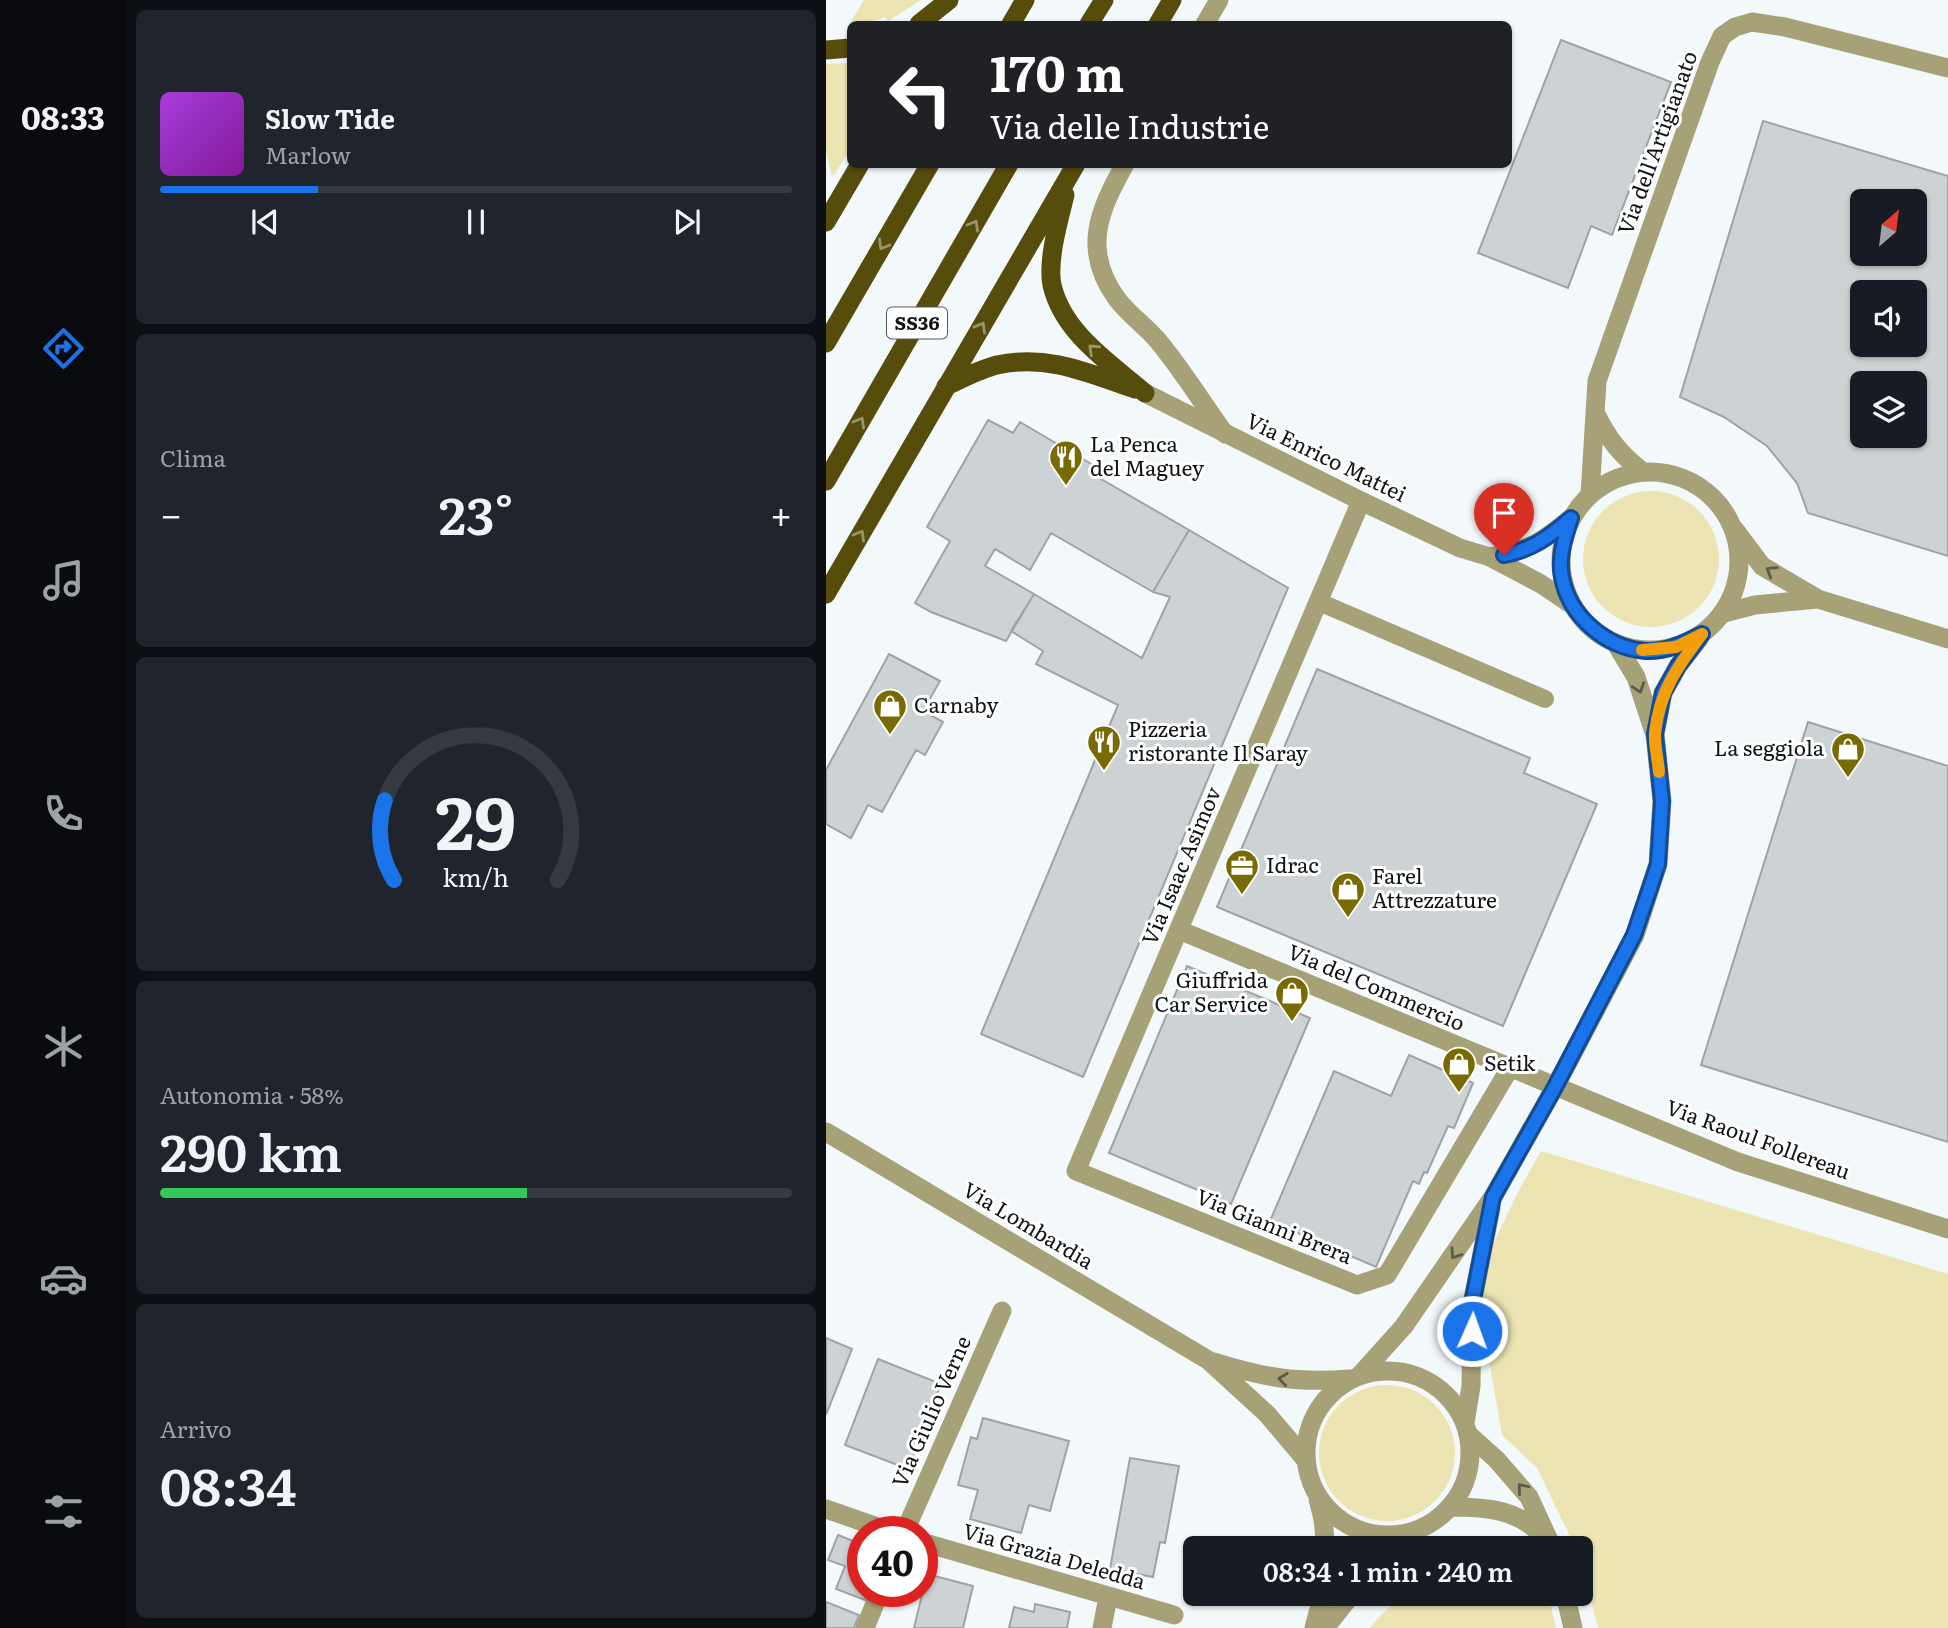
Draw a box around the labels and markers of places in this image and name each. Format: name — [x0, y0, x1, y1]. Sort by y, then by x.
place label: La Penca del Maguey — [1090, 427, 1205, 482]
restaurant icon: La Penca del Maguey — [1047, 438, 1085, 487]
pin — [1474, 483, 1534, 555]
shop icon: Carnaby — [871, 687, 909, 736]
place label: Carnaby — [914, 688, 1000, 719]
place label: Pizzeria ristorante Il Saray — [1128, 712, 1309, 767]
restaurant icon: Pizzeria ristorante Il Saray — [1085, 723, 1123, 772]
shop icon: La seggiola — [1829, 730, 1867, 779]
place label: La seggiola — [1714, 731, 1825, 762]
office icon: Idrac — [1223, 847, 1261, 896]
place label: Idrac — [1266, 848, 1319, 879]
place label: Farel Attrezzature — [1372, 859, 1497, 914]
shop icon: Farel Attrezzature — [1329, 870, 1367, 919]
place label: Giuffrida Car Service — [1154, 963, 1269, 1018]
shop icon: Giuffrida Car Service — [1273, 974, 1311, 1023]
shop icon: Setik — [1440, 1045, 1478, 1094]
place label: Setik — [1484, 1046, 1536, 1077]

